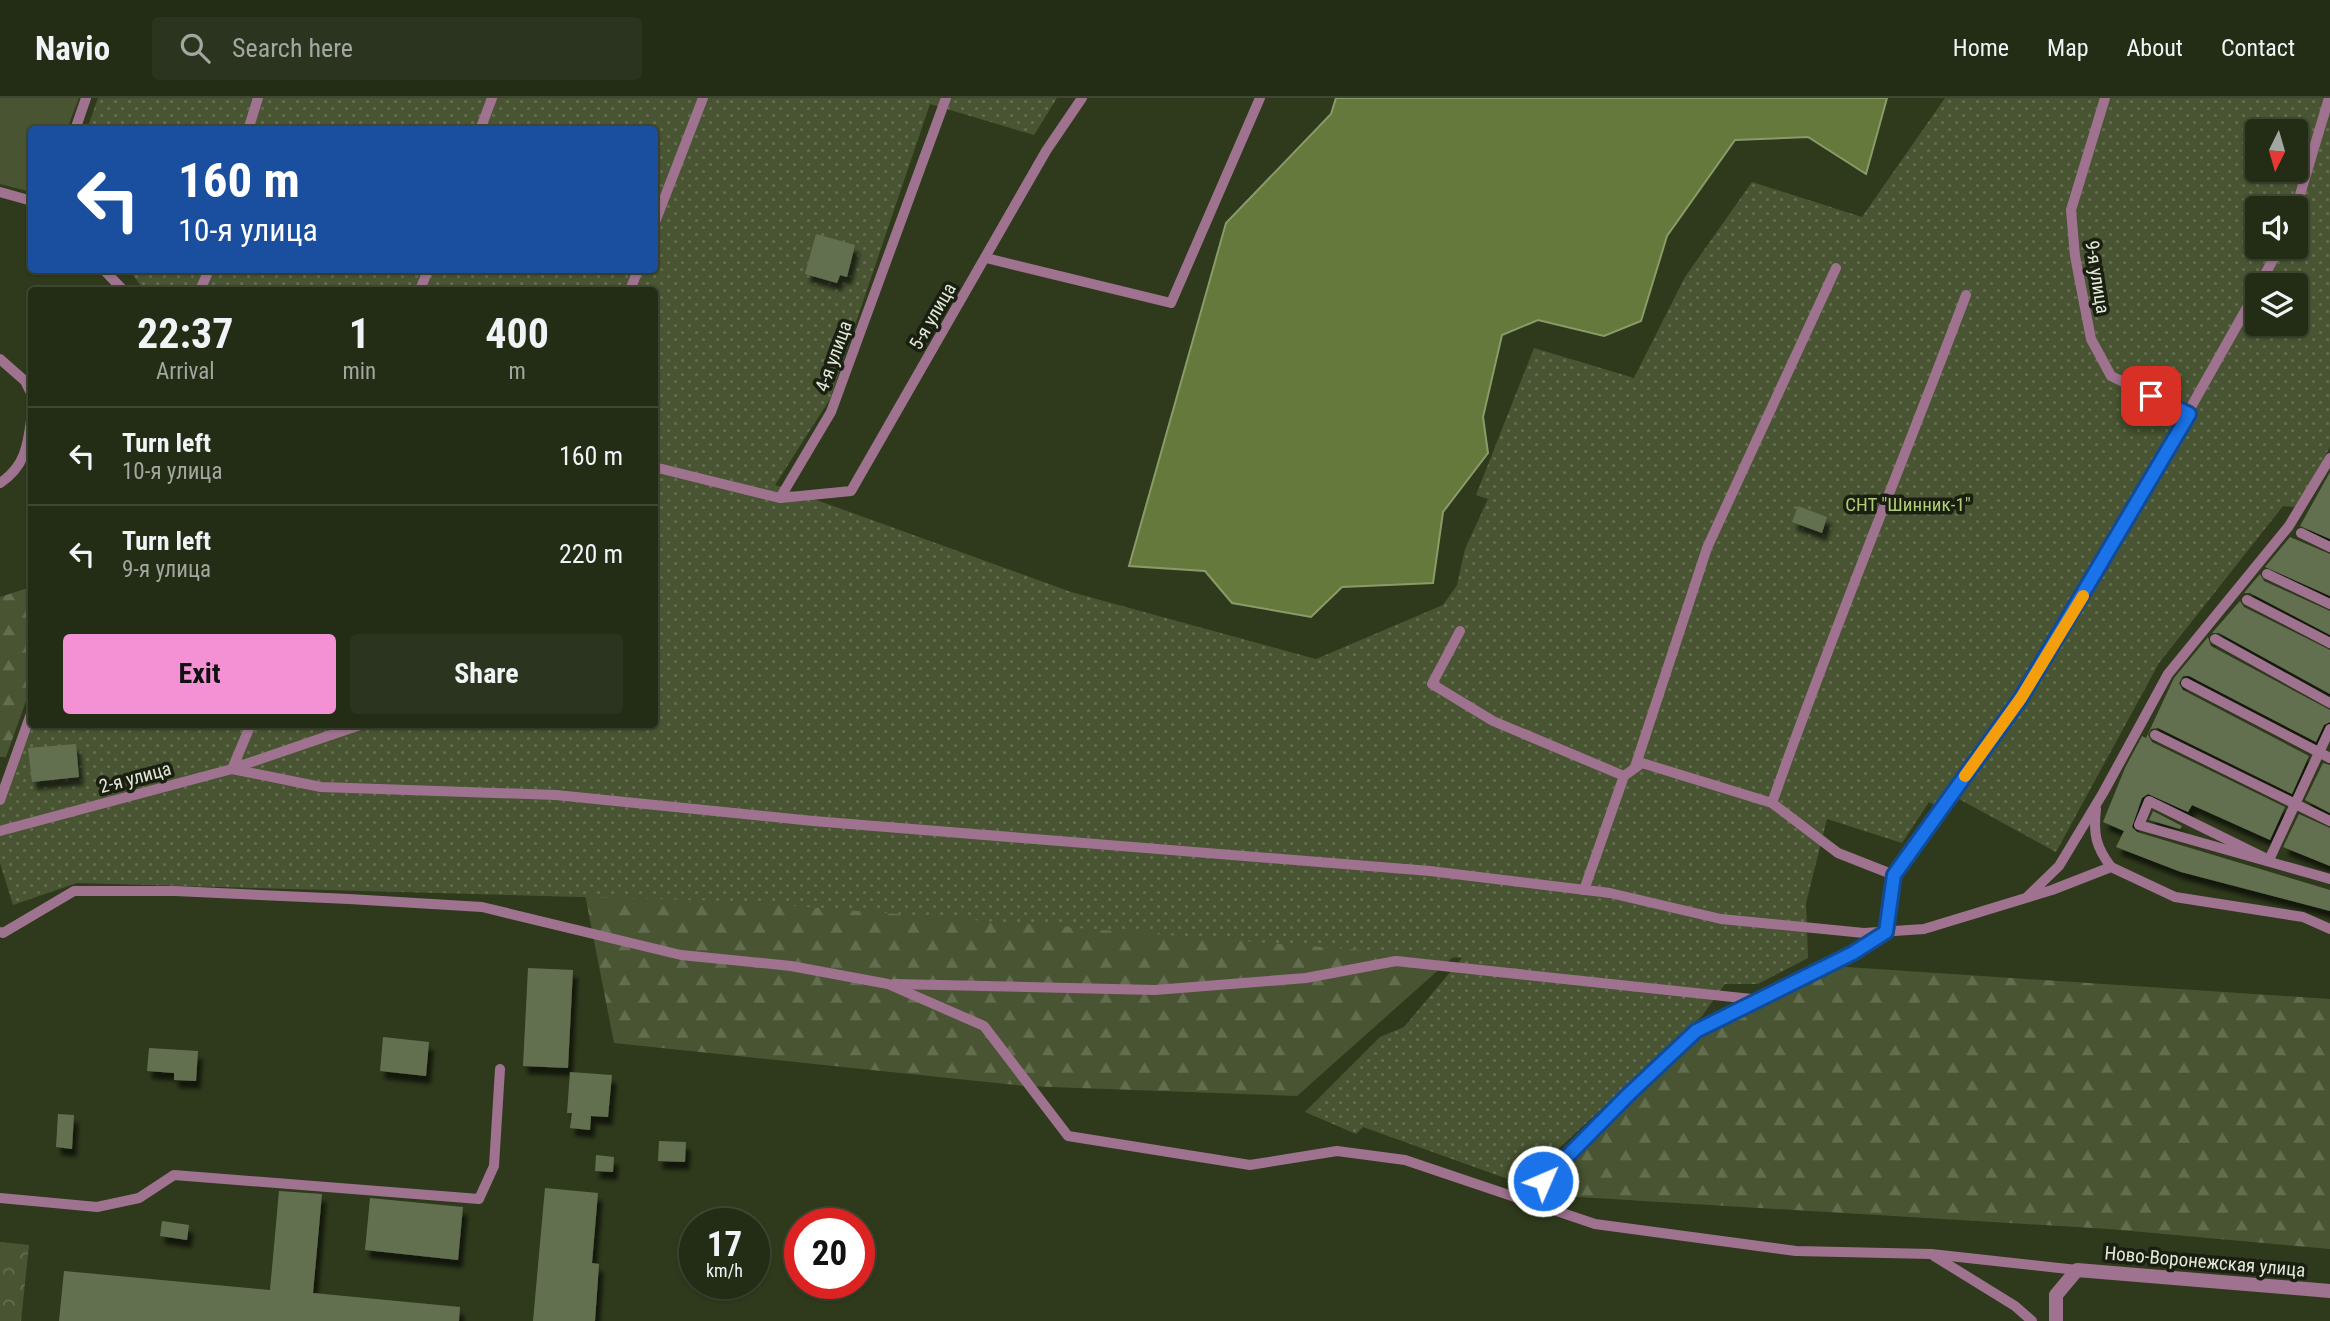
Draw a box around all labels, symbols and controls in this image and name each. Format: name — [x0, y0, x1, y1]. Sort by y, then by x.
search box — [152, 17, 642, 80]
text: Navio — [35, 29, 110, 68]
icon: search — [176, 29, 214, 67]
text: Search here — [232, 33, 353, 63]
text: Home — [1953, 34, 2009, 62]
text: Map — [2047, 34, 2089, 62]
text: About — [2127, 34, 2183, 62]
text: Contact — [2221, 34, 2295, 62]
north arrow — [2245, 119, 2308, 182]
map controls — [2245, 119, 2308, 336]
text: 160 m — [178, 152, 300, 209]
icon: left — [63, 154, 154, 245]
button: sound — [2245, 196, 2308, 259]
text: 10-я улица — [178, 211, 318, 249]
street label: 9-я улица — [2080, 239, 2115, 315]
button: layers — [2245, 273, 2308, 336]
street label: 5-я улица — [904, 279, 961, 354]
text: 22:37 — [137, 309, 233, 358]
text: 1 — [349, 309, 370, 358]
text: 400 — [485, 309, 549, 358]
street label: 4-я улица — [810, 318, 857, 395]
text: Arrival — [156, 358, 214, 385]
text: min — [342, 358, 376, 385]
text: m — [508, 358, 526, 385]
pin — [2121, 366, 2181, 426]
icon: arrive — [2132, 377, 2170, 415]
text: Turn left — [122, 428, 211, 458]
icon: left — [63, 437, 101, 475]
text: 160 m — [559, 441, 623, 471]
text: 10-я улица — [122, 458, 222, 485]
park label: СНТ "Шинник-1" — [1845, 493, 1971, 516]
text: Turn left — [122, 526, 211, 556]
icon: left — [63, 535, 101, 573]
text: 220 m — [559, 539, 623, 569]
text: 9-я улица — [122, 556, 211, 583]
button: Exit — [63, 634, 336, 714]
button: Share — [350, 634, 623, 714]
street label: 2-я улица — [97, 757, 174, 798]
position arrow — [1506, 1144, 1580, 1218]
speed limit sign: 20 — [784, 1208, 875, 1299]
text: 17 — [707, 1224, 742, 1265]
street label: Ново-Воронежская улица — [2104, 1241, 2306, 1282]
text: km/h — [706, 1260, 743, 1281]

